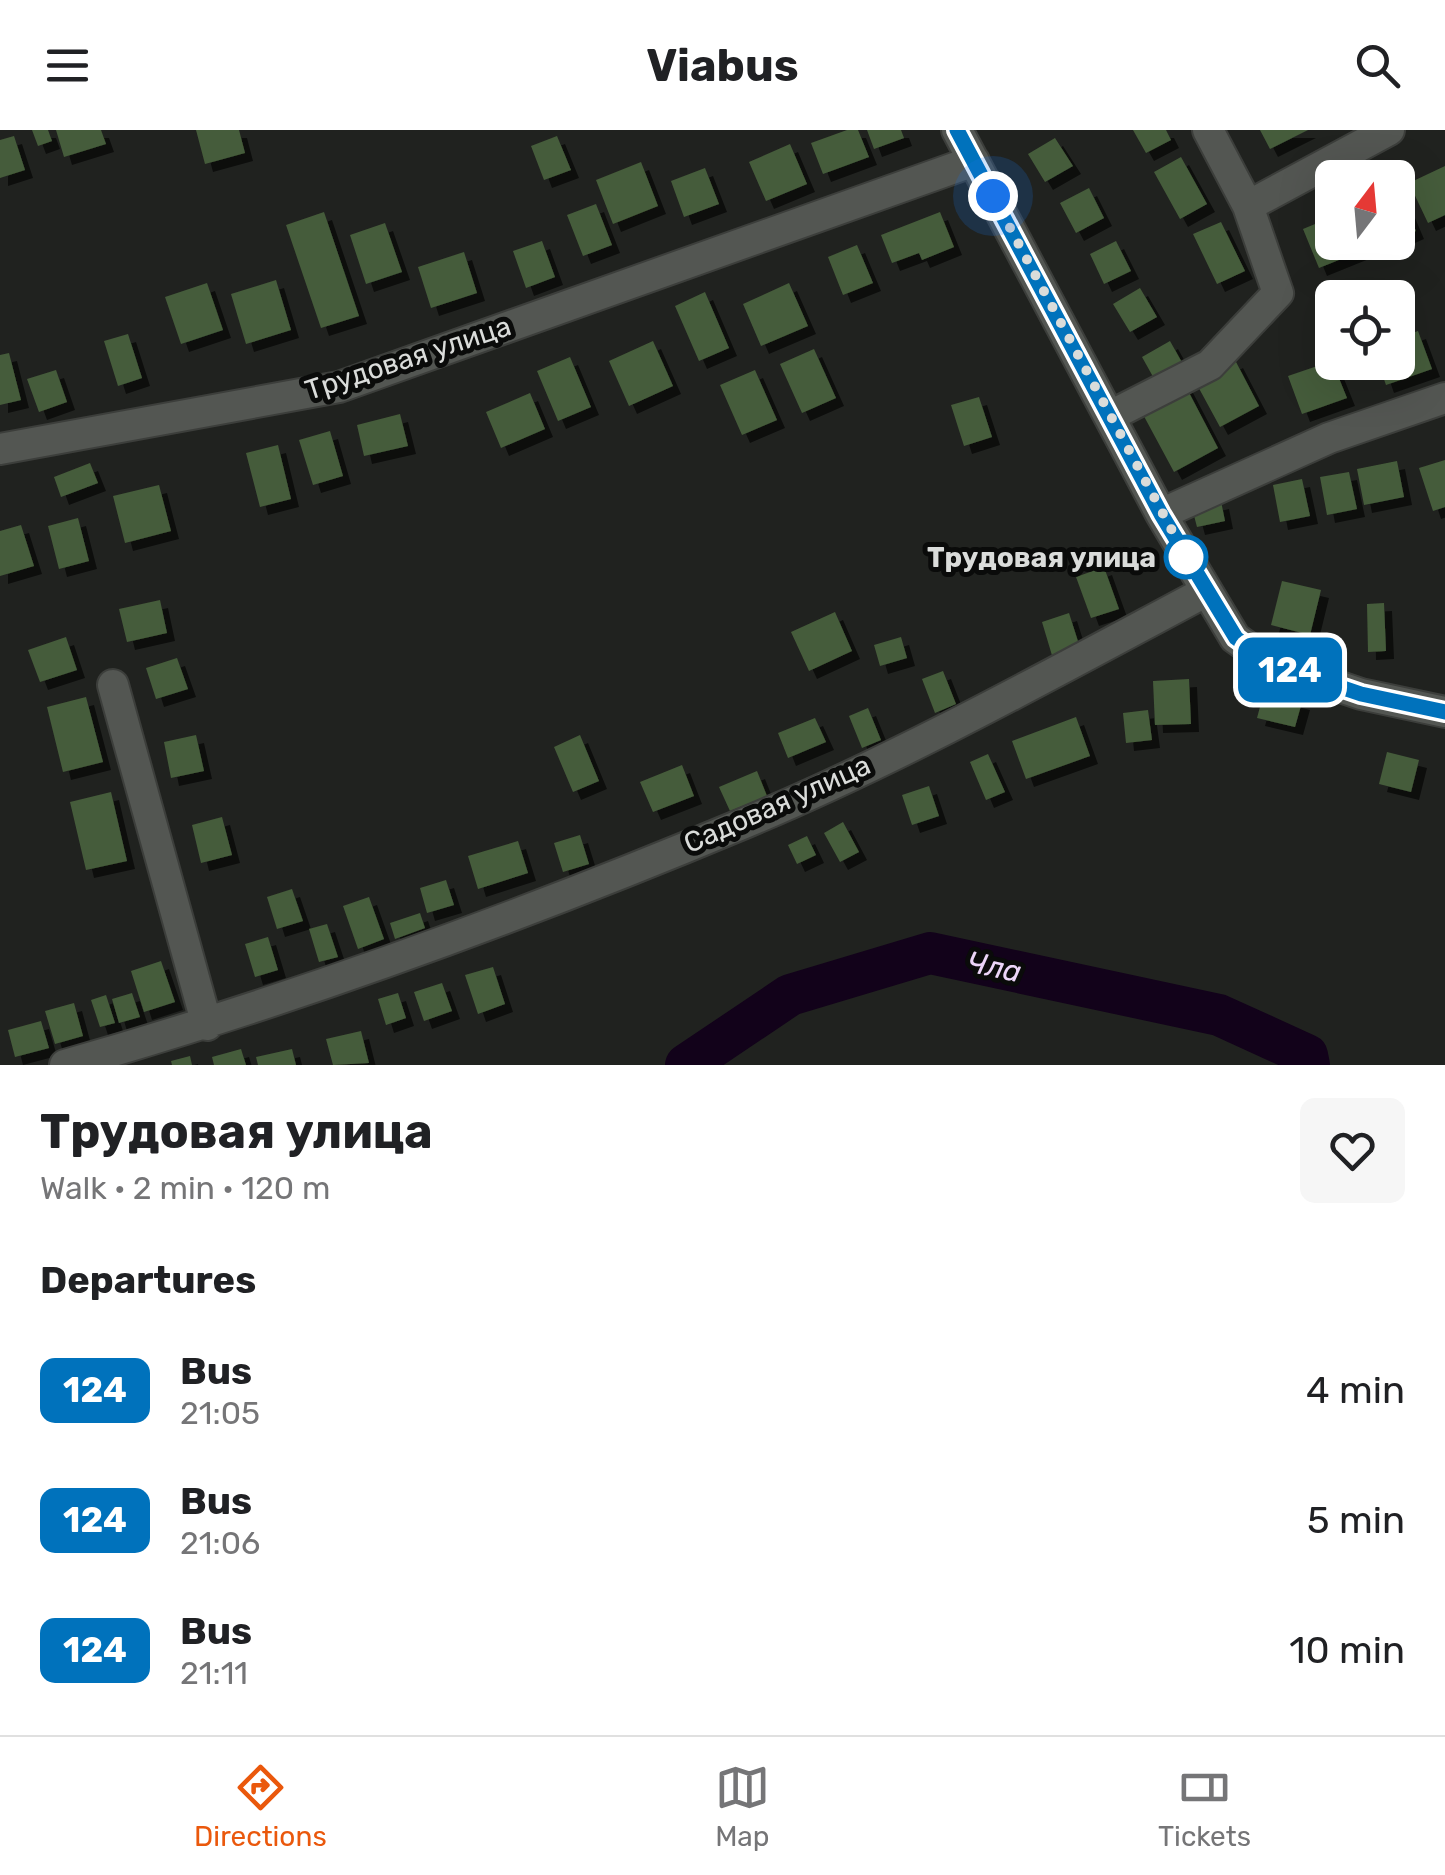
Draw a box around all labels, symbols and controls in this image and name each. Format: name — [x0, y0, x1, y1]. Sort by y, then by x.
icon: menu — [40, 38, 95, 93]
icon: search — [1350, 38, 1405, 93]
text: Viabus — [646, 39, 799, 92]
north arrow — [1315, 160, 1415, 260]
map controls — [1315, 160, 1415, 380]
your location — [968, 171, 1018, 221]
button: locate — [1315, 280, 1415, 380]
street label: Трудовая улица — [301, 309, 515, 407]
marker: Трудовая улица — [1165, 536, 1207, 578]
place label: Трудовая улица — [927, 541, 1156, 574]
line badge: 124 — [1232, 638, 1348, 702]
text: 124 — [1258, 649, 1322, 691]
street label: Садовая улица — [679, 748, 875, 860]
water label: Чла — [963, 944, 1025, 990]
button: heart — [1300, 1098, 1405, 1203]
text: Трудовая улица — [40, 1103, 433, 1160]
text: Walk · 2 min · 120 m — [40, 1169, 330, 1207]
text: Departures — [40, 1257, 256, 1303]
text: Bus — [180, 1348, 252, 1394]
text: 4 min — [1306, 1367, 1405, 1413]
text: 124 — [63, 1369, 127, 1411]
text: 21:05 — [180, 1394, 260, 1432]
text: Bus — [180, 1478, 252, 1524]
text: 5 min — [1307, 1497, 1405, 1543]
text: 124 — [63, 1499, 127, 1541]
text: 21:06 — [180, 1524, 260, 1562]
text: Bus — [180, 1608, 252, 1654]
text: 10 min — [1289, 1627, 1405, 1673]
text: 124 — [63, 1629, 127, 1671]
text: 21:11 — [180, 1654, 248, 1692]
tab: Directions — [194, 1760, 327, 1853]
tab: Map — [715, 1760, 770, 1853]
tab: Tickets — [1158, 1760, 1251, 1853]

